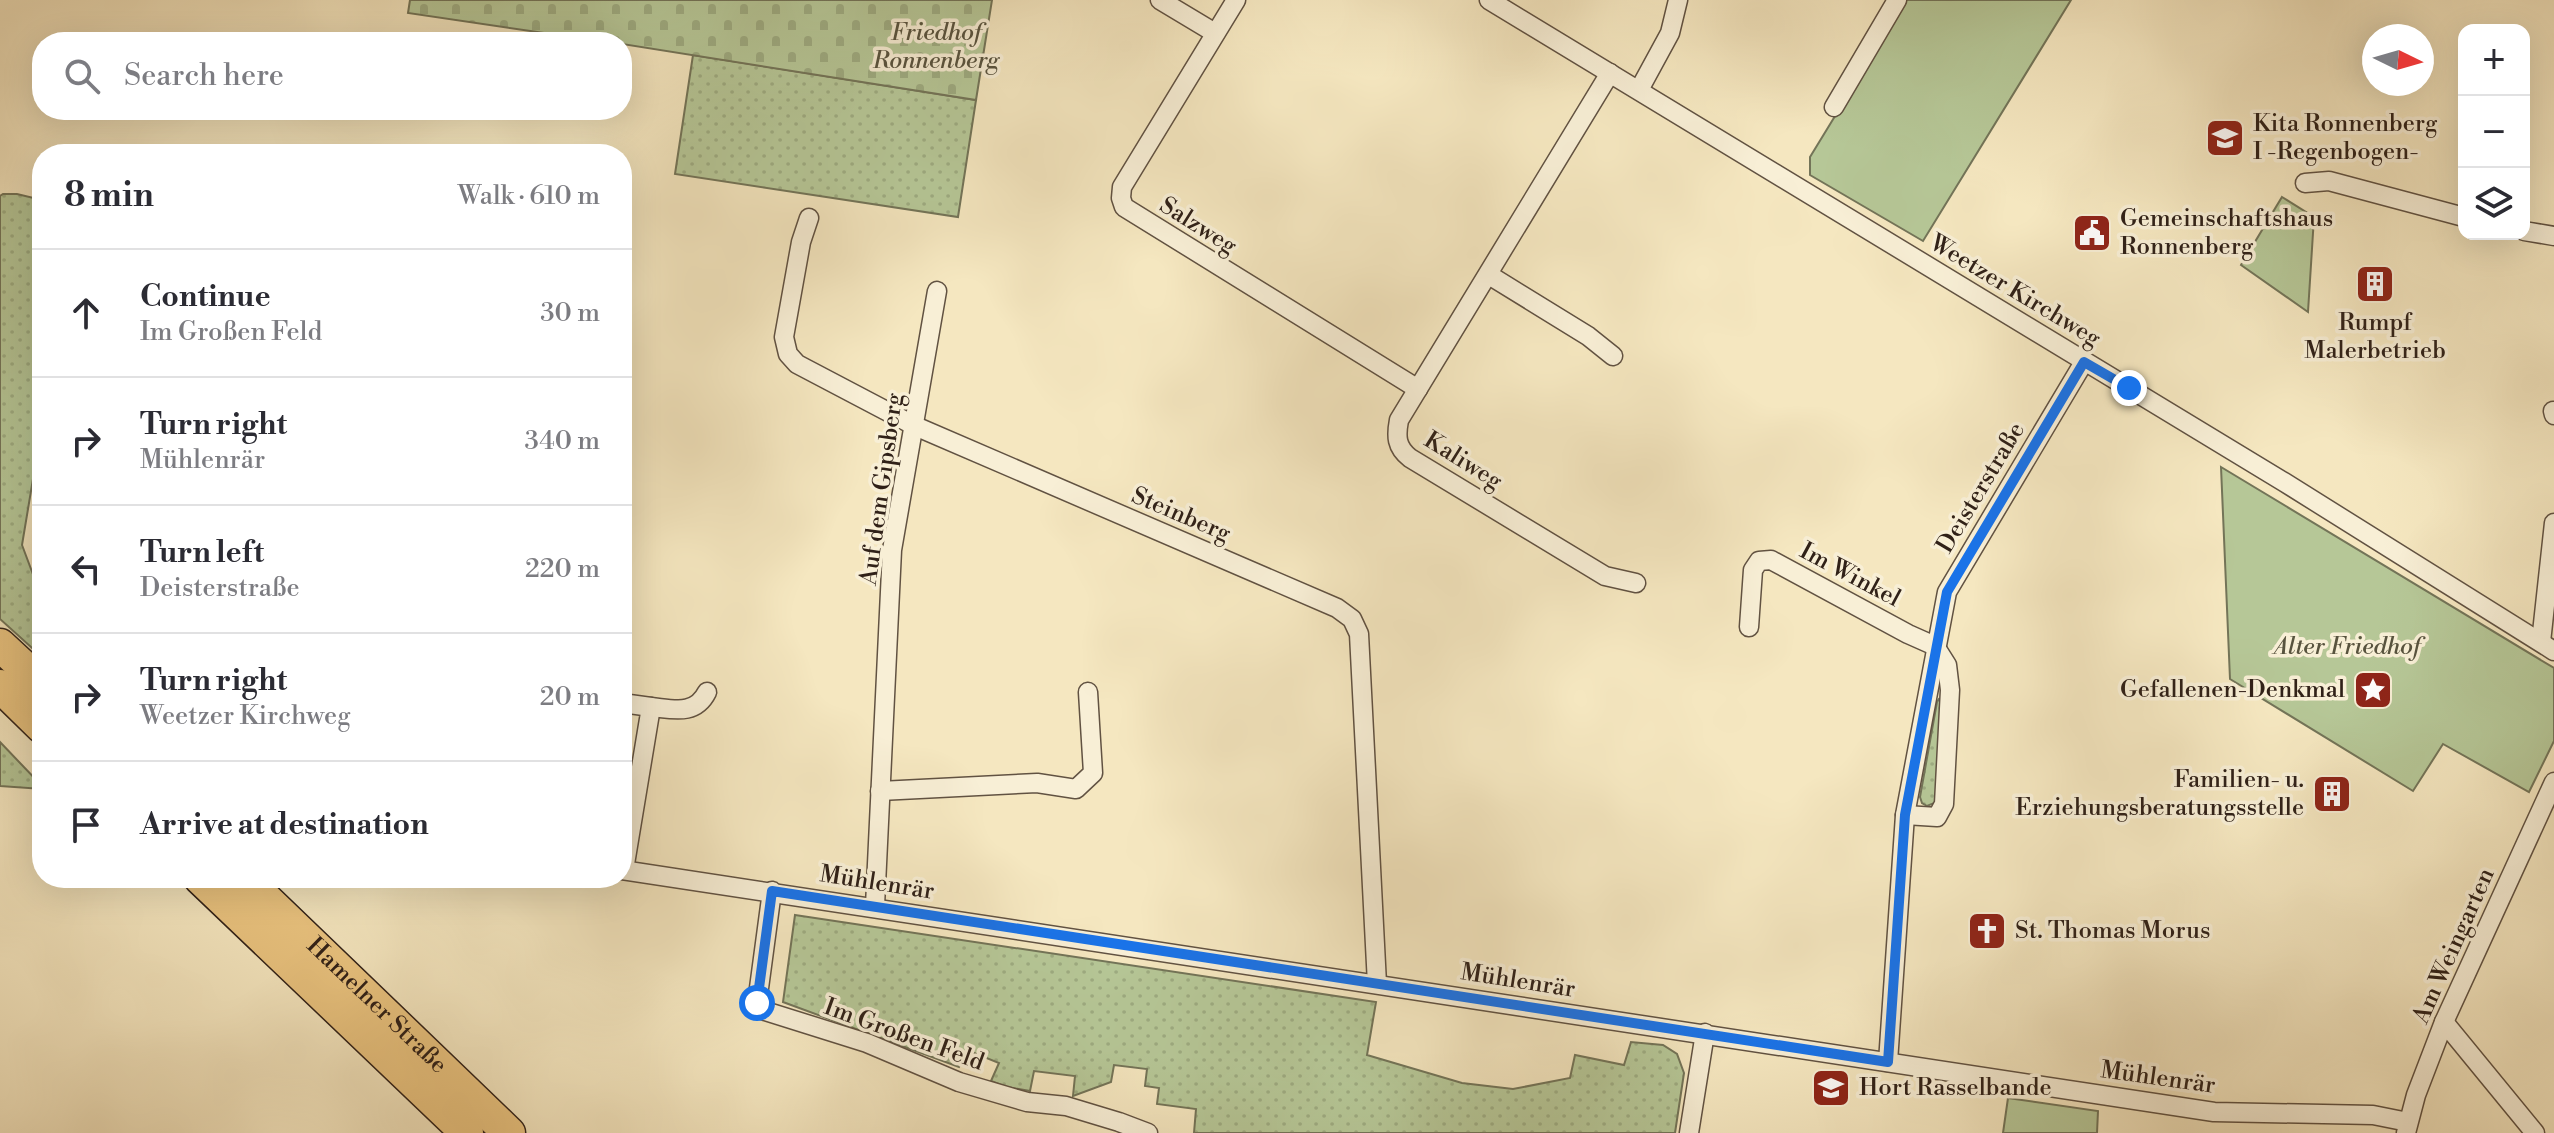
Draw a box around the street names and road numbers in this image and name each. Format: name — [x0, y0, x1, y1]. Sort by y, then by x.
street label: Salzweg — [1154, 191, 1243, 262]
street label: Weetzer Kirchweg — [1923, 228, 2107, 354]
street label: Auf dem Gipsberg — [854, 390, 910, 588]
street label: Deisterstraße — [1930, 417, 2032, 559]
street label: Kaliweg — [1418, 425, 1508, 497]
street label: Steinberg — [1127, 481, 1236, 550]
street label: Im Winkel — [1794, 536, 1906, 614]
street label: Mühlenrär — [818, 859, 936, 907]
street label: Am Weingarten — [2406, 863, 2502, 1029]
street label: Hamelner Straße — [300, 931, 453, 1080]
street label: Mühlenrär — [1459, 957, 1577, 1005]
street label: Im Großen Feld — [820, 992, 988, 1078]
street label: Mühlenrär — [2099, 1055, 2217, 1101]

